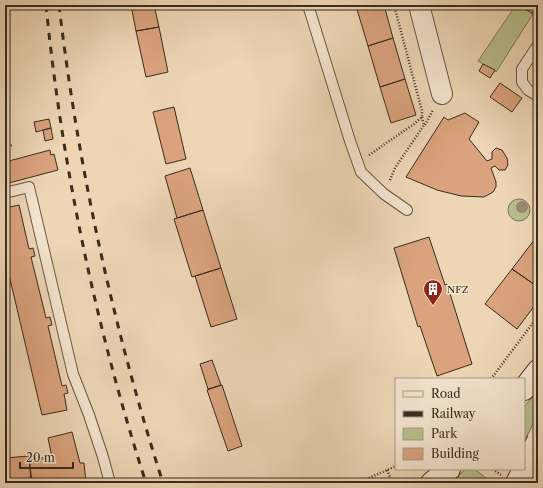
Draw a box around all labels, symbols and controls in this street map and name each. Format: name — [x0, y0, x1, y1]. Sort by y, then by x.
building icon: NFZ — [422, 278, 444, 306]
place label: NFZ — [447, 283, 469, 296]
legend — [395, 378, 525, 470]
text: Road — [431, 386, 461, 401]
text: Railway — [431, 406, 476, 421]
text: Park — [431, 426, 458, 441]
scale bar — [20, 444, 73, 470]
text: Building — [431, 446, 479, 461]
text: 20 m — [26, 450, 55, 465]

